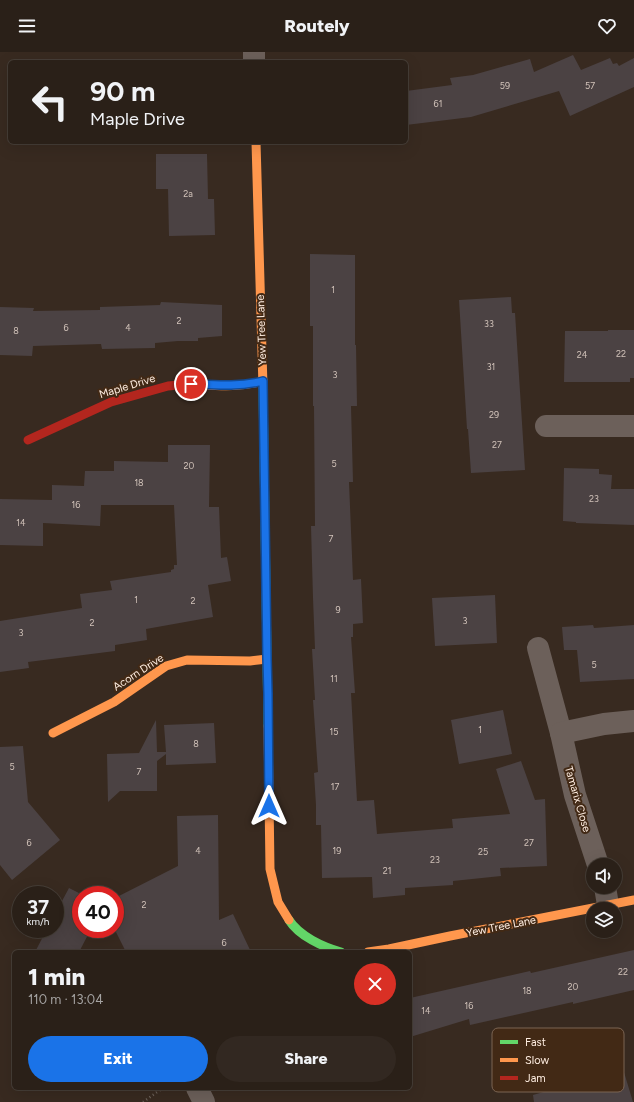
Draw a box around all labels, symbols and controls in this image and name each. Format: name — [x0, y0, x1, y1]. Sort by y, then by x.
icon: menu — [16, 15, 38, 37]
text: Routely — [284, 15, 350, 37]
icon: heart — [596, 15, 618, 37]
text: 90 m — [90, 74, 155, 108]
icon: left — [24, 76, 76, 128]
house number: 59 — [500, 80, 510, 91]
house number: 57 — [585, 80, 595, 91]
house number: 61 — [434, 98, 442, 109]
text: Maple Drive — [90, 108, 185, 130]
house number: 2a — [183, 188, 193, 199]
house number: 1 — [331, 284, 335, 295]
street label: Yew Tree Lane — [254, 294, 269, 366]
house number: 2 — [176, 315, 182, 326]
house number: 33 — [484, 318, 494, 329]
house number: 6 — [63, 322, 69, 333]
house number: 4 — [125, 322, 131, 333]
house number: 8 — [13, 325, 19, 336]
house number: 22 — [616, 348, 626, 359]
house number: 24 — [577, 349, 588, 360]
house number: 31 — [487, 361, 495, 372]
pin — [174, 367, 208, 401]
house number: 3 — [333, 369, 338, 380]
street label: Maple Drive — [98, 372, 157, 401]
icon: arrive — [180, 373, 202, 395]
house number: 29 — [489, 409, 499, 420]
house number: 27 — [492, 439, 502, 450]
house number: 5 — [331, 458, 337, 469]
house number: 20 — [184, 460, 195, 471]
house number: 18 — [134, 477, 144, 488]
house number: 23 — [589, 493, 599, 504]
house number: 16 — [72, 499, 80, 510]
house number: 14 — [16, 517, 26, 528]
house number: 7 — [329, 533, 334, 544]
house number: 1 — [134, 594, 138, 605]
house number: 2 — [190, 595, 196, 606]
house number: 9 — [335, 604, 341, 615]
house number: 3 — [463, 615, 468, 626]
house number: 2 — [89, 617, 95, 628]
house number: 3 — [19, 627, 24, 638]
street label: Acorn Drive — [111, 651, 166, 694]
house number: 5 — [591, 659, 597, 670]
house number: 11 — [330, 673, 338, 684]
house number: 1 — [478, 724, 482, 735]
house number: 15 — [330, 726, 338, 737]
house number: 8 — [193, 738, 199, 749]
house number: 5 — [9, 761, 15, 772]
street label: Tamarix Close — [562, 765, 593, 834]
house number: 7 — [137, 766, 142, 777]
house number: 17 — [331, 781, 339, 792]
position arrow — [248, 785, 290, 827]
house number: 6 — [26, 837, 32, 848]
house number: 27 — [524, 837, 534, 848]
house number: 4 — [195, 845, 201, 856]
house number: 19 — [333, 845, 341, 856]
house number: 25 — [478, 846, 488, 857]
house number: 23 — [430, 854, 440, 865]
map controls — [586, 858, 622, 938]
button: sound — [586, 858, 622, 894]
house number: 21 — [383, 865, 391, 876]
speed limit sign: 40 — [72, 886, 124, 938]
text: 37 — [27, 895, 49, 919]
house number: 2 — [141, 899, 147, 910]
button: layers — [586, 902, 622, 938]
street label: Yew Tree Lane — [465, 913, 537, 940]
text: km/h — [27, 915, 49, 928]
house number: 6 — [221, 937, 227, 948]
text: 1 min — [28, 962, 85, 991]
button: close — [354, 963, 396, 1005]
house number: 22 — [618, 966, 628, 977]
house number: 20 — [568, 981, 579, 992]
house number: 18 — [522, 985, 532, 996]
text: 110 m · 13:04 — [28, 992, 103, 1007]
house number: 16 — [465, 1000, 473, 1011]
house number: 14 — [421, 1005, 431, 1016]
legend — [492, 1028, 624, 1092]
button: Exit — [28, 1036, 208, 1082]
button: Share — [216, 1036, 396, 1082]
text: Fast — [525, 1036, 546, 1049]
text: Slow — [525, 1054, 549, 1067]
text: Jam — [525, 1072, 546, 1085]

